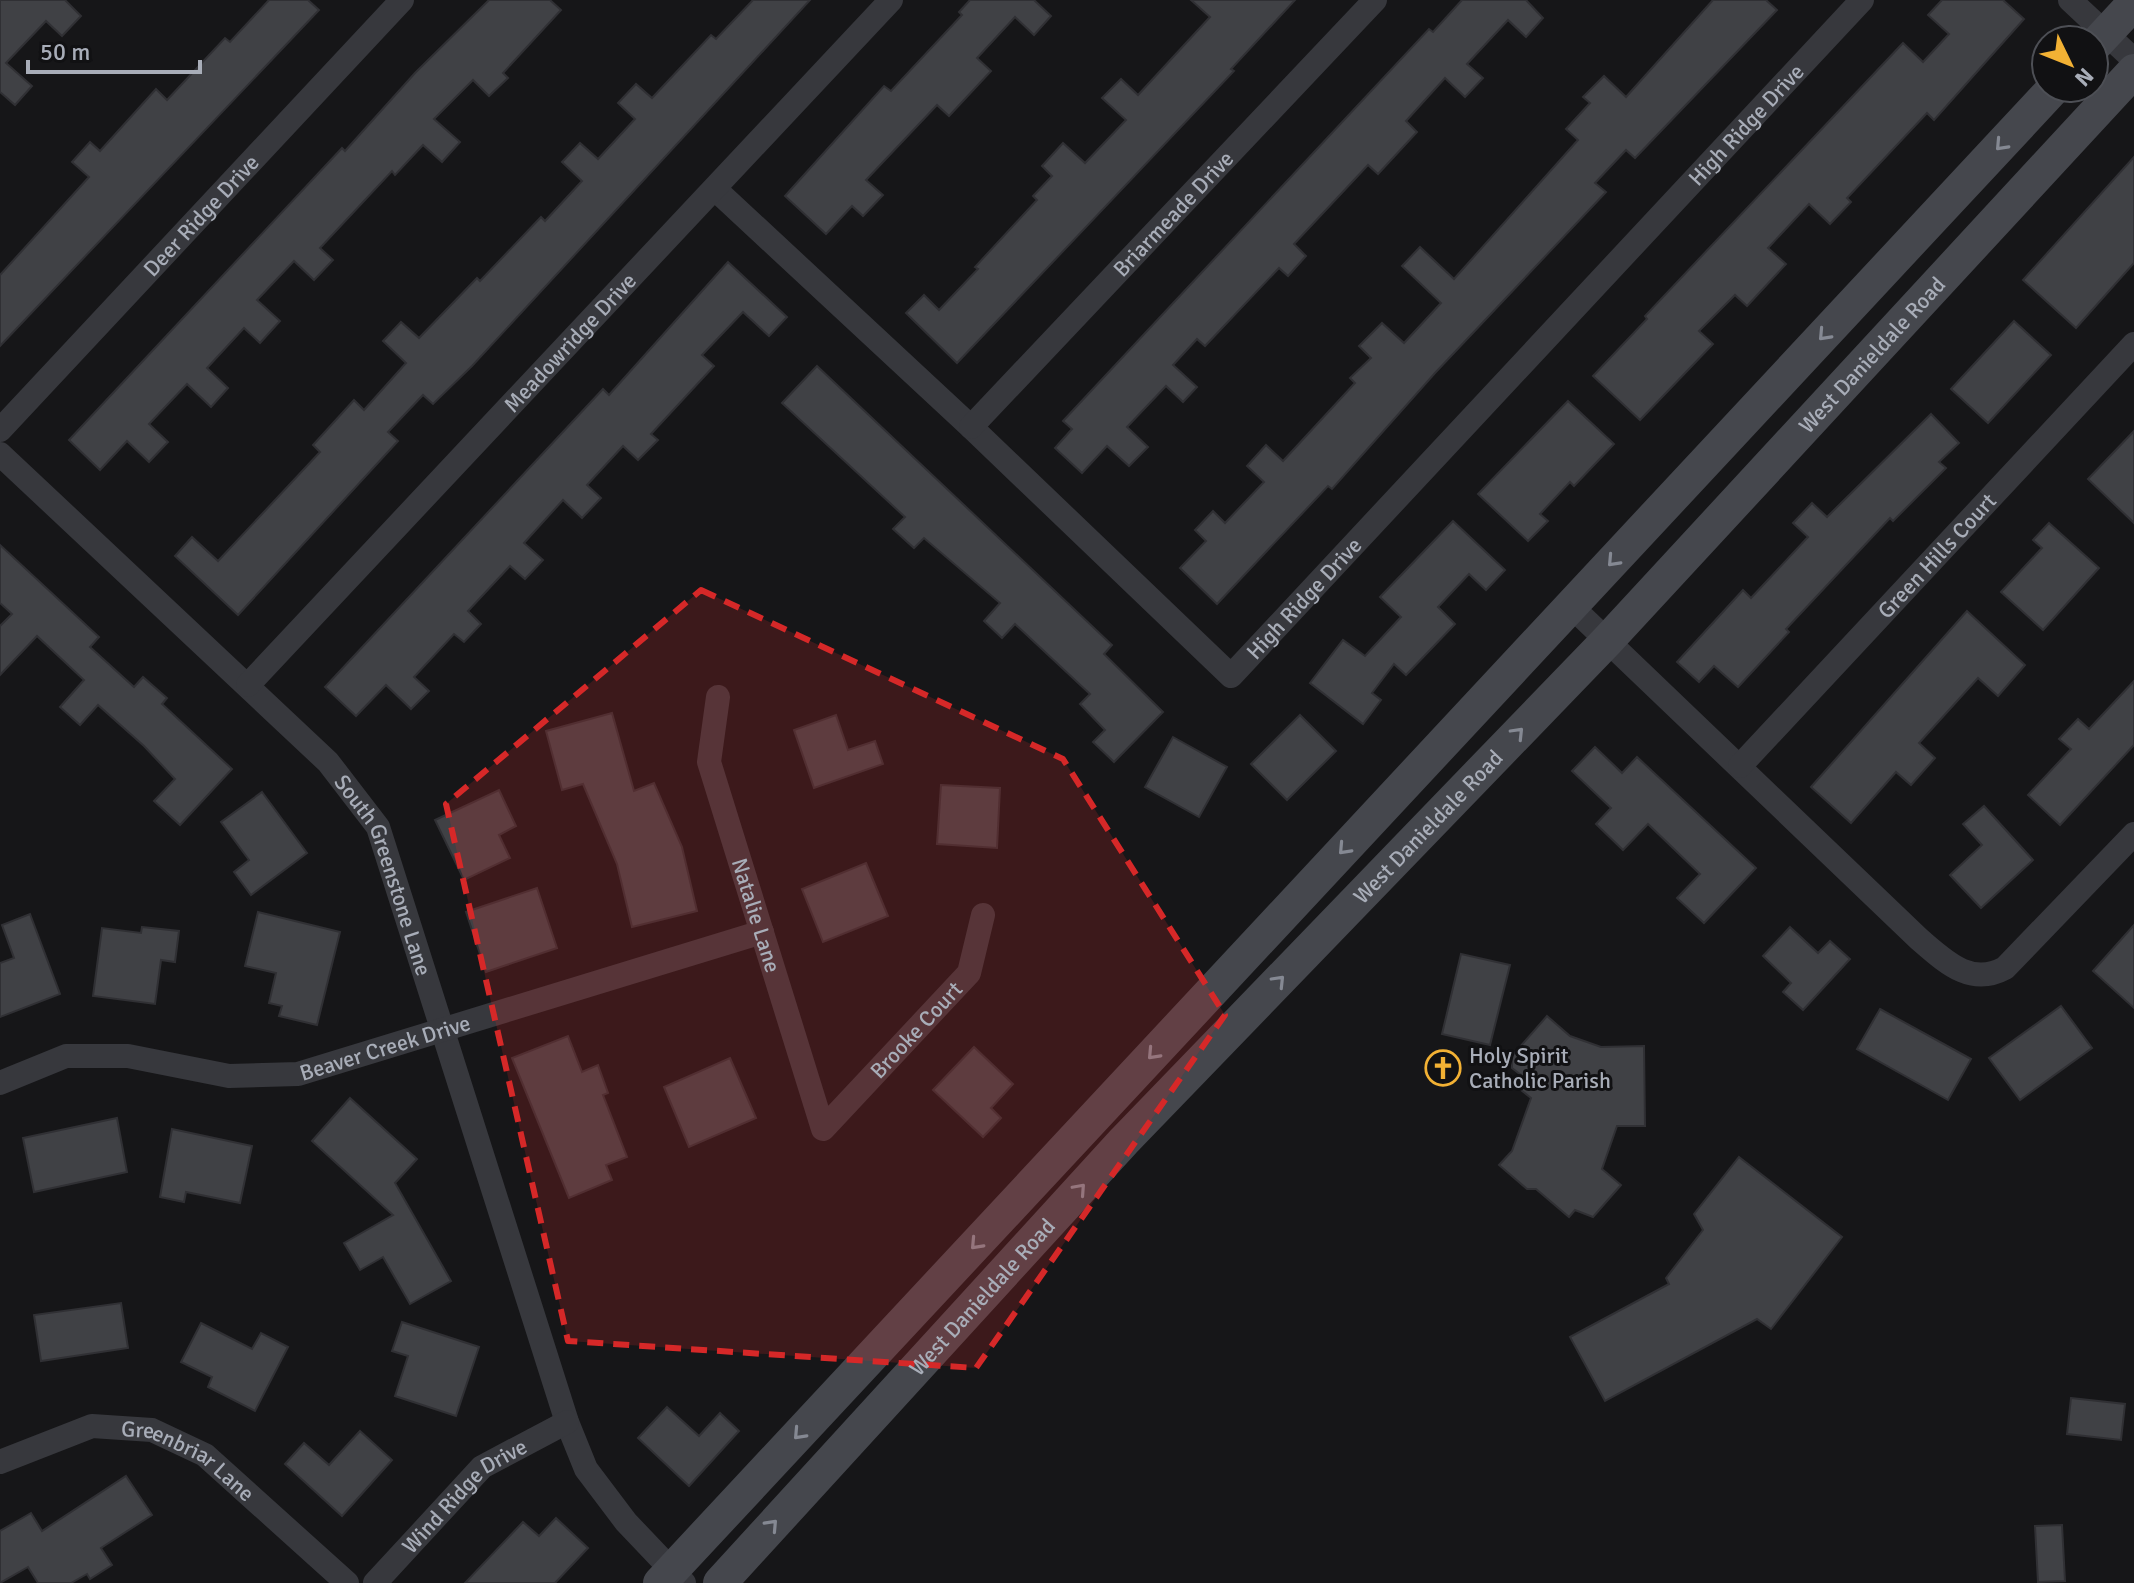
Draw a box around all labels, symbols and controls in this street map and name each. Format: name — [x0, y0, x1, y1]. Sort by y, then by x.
scale bar — [28, 24, 200, 74]
north arrow — [2030, 24, 2110, 104]
text: 50 m — [40, 37, 90, 67]
street label: High Ridge Drive — [1683, 58, 1810, 191]
text: N — [2069, 62, 2099, 92]
one-way arrow — [1996, 136, 2011, 150]
street label: Briarmeade Drive — [1108, 145, 1239, 282]
street label: Deer Ridge Drive — [138, 149, 265, 282]
street label: Meadowridge Drive — [498, 267, 642, 418]
street label: West Danieldale Road — [1793, 271, 1951, 439]
one-way arrow — [1818, 326, 1833, 340]
street label: Green Hills Court — [1872, 487, 2002, 624]
street label: High Ridge Drive — [1241, 532, 1367, 665]
one-way arrow — [1607, 552, 1622, 566]
one-way arrow — [1509, 728, 1524, 742]
street label: West Danieldale Road — [1348, 744, 1509, 910]
street label: South Greenstone Lane — [329, 769, 437, 979]
one-way arrow — [1339, 840, 1353, 855]
street label: Natalie Lane — [726, 855, 787, 976]
street label: Brooke Court — [864, 976, 968, 1084]
one-way arrow — [1270, 976, 1285, 990]
street label: Beaver Creek Drive — [296, 1009, 473, 1087]
place label: Holy Spirit Catholic Parish — [1469, 1042, 1611, 1094]
one-way arrow — [1148, 1045, 1163, 1059]
church icon: Holy Spirit Catholic Parish — [1424, 1049, 1462, 1087]
one-way arrow — [1071, 1184, 1086, 1198]
street label: West Danieldale Road — [903, 1213, 1061, 1381]
one-way arrow — [971, 1235, 986, 1249]
street label: Greenbriar Lane — [120, 1415, 260, 1507]
one-way arrow — [794, 1425, 808, 1440]
street label: Wind Ridge Drive — [396, 1433, 531, 1559]
one-way arrow — [762, 1519, 776, 1534]

